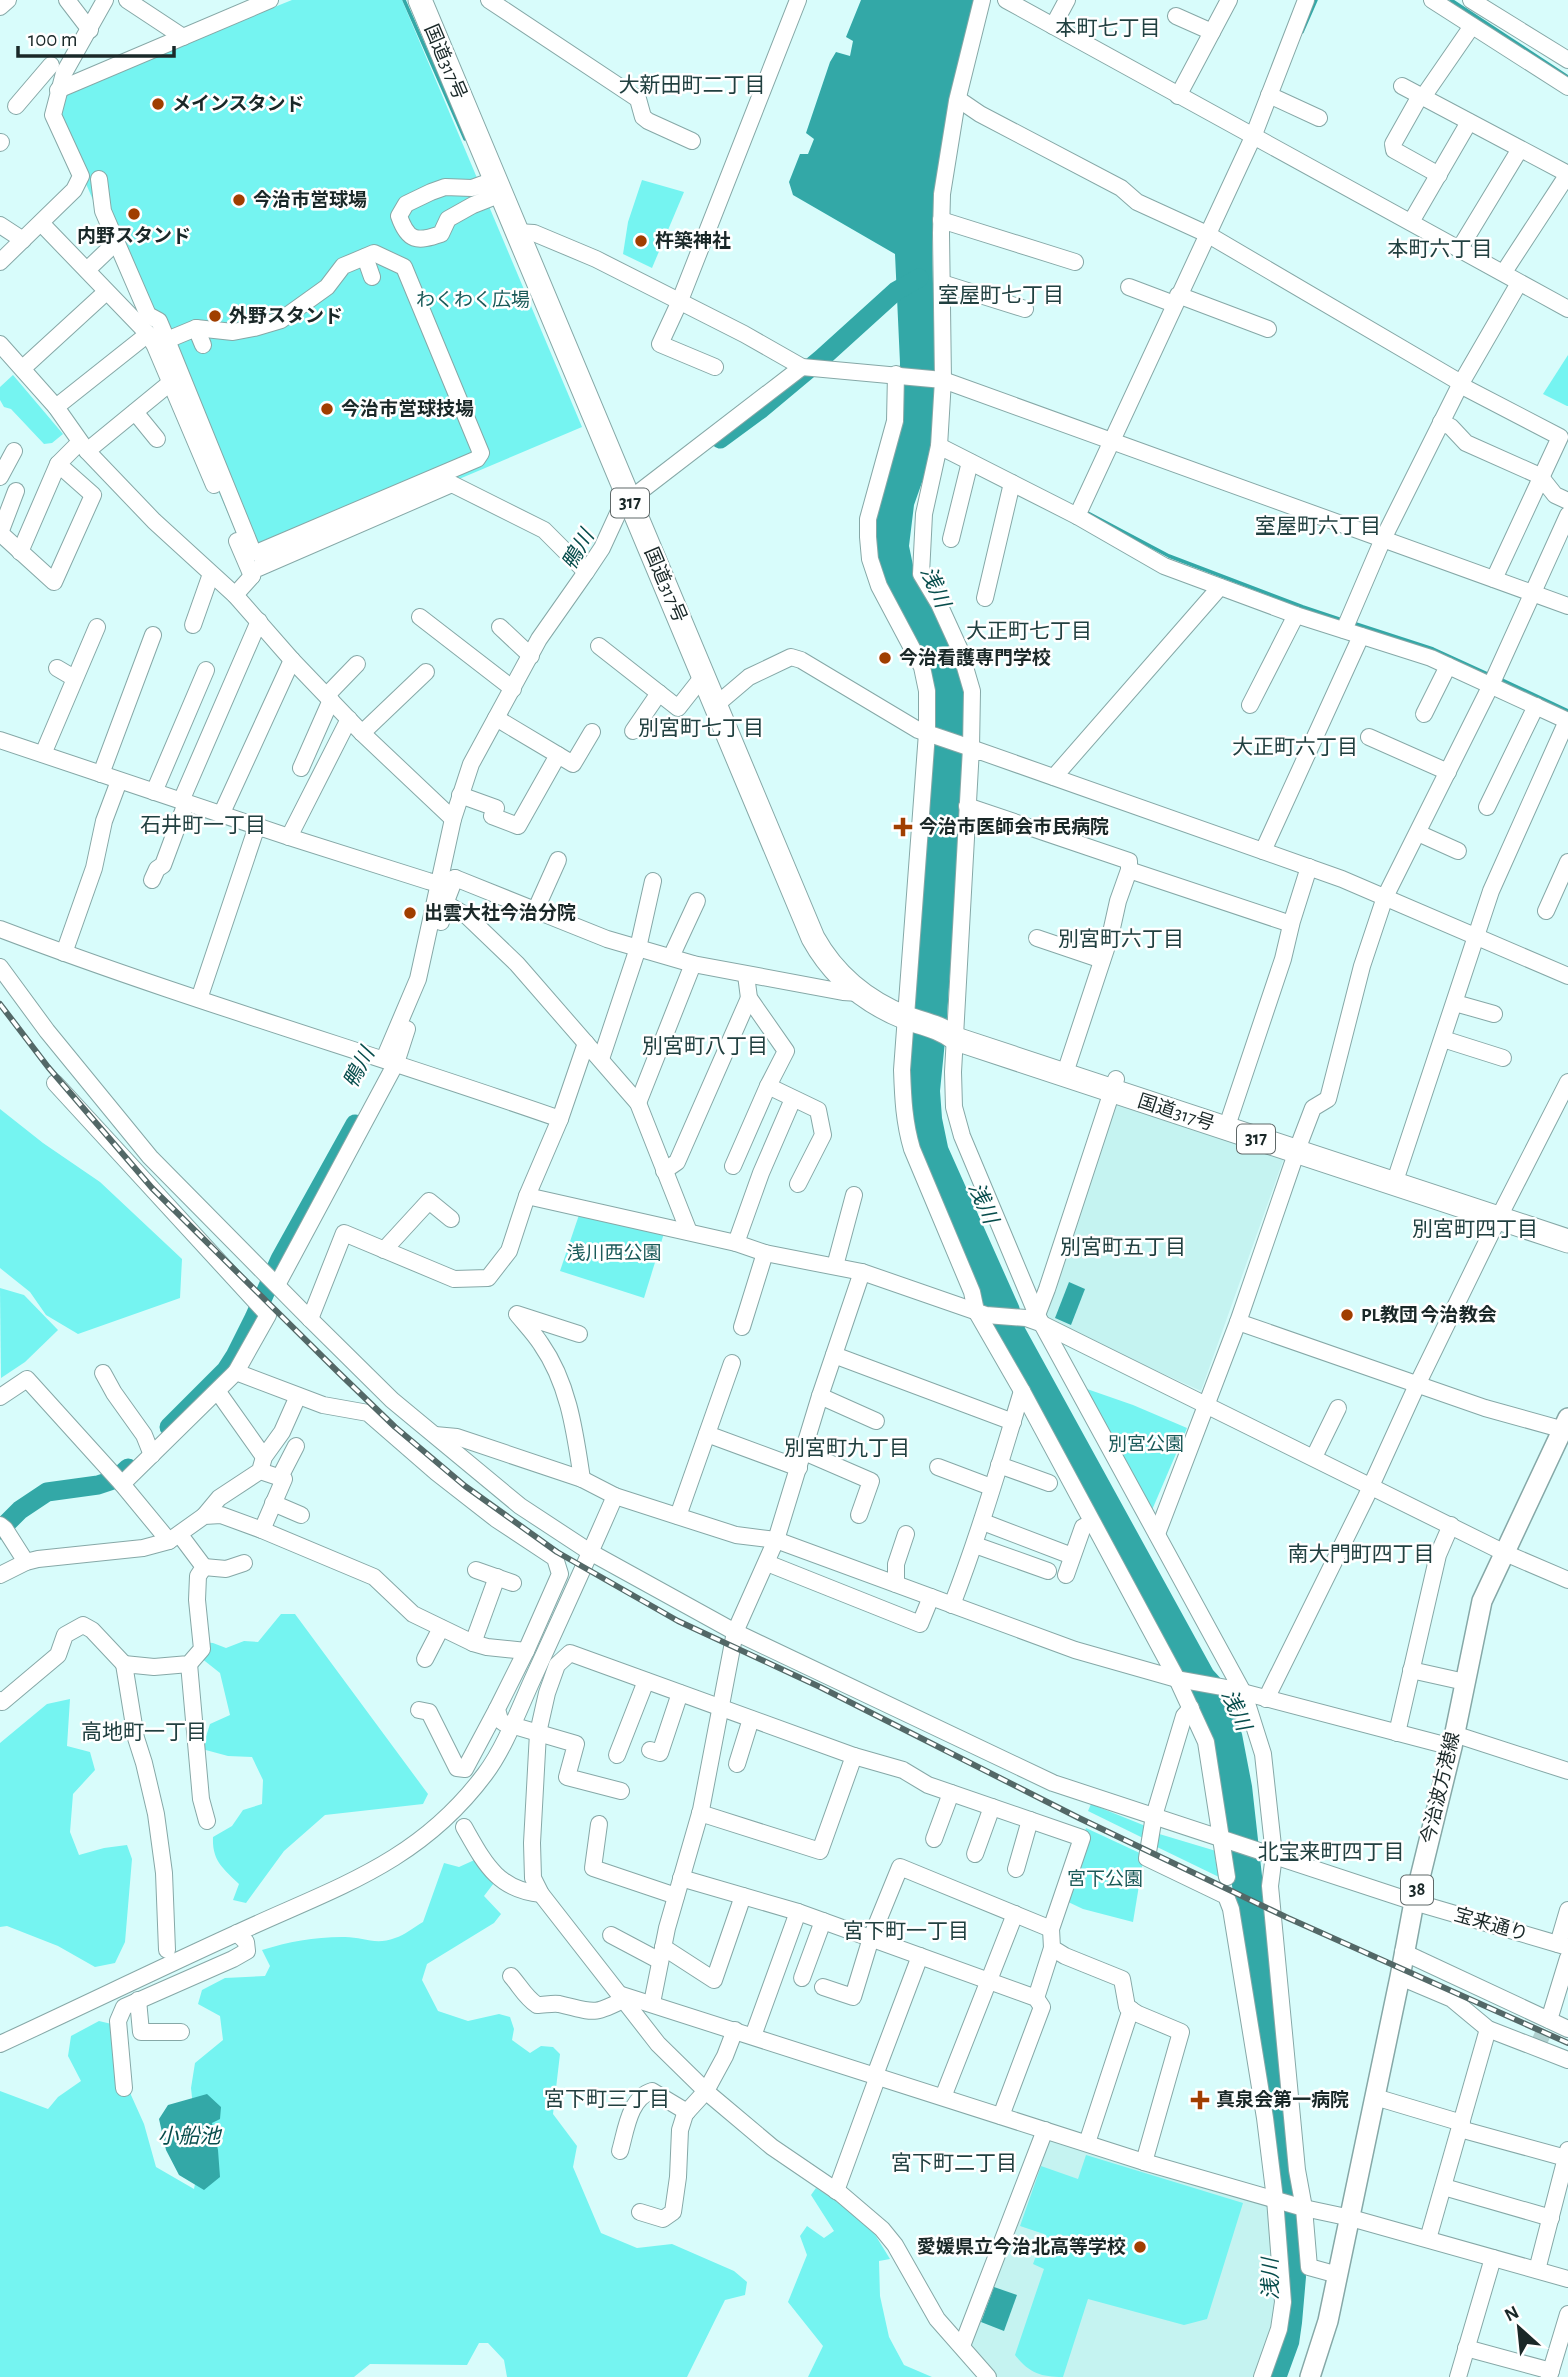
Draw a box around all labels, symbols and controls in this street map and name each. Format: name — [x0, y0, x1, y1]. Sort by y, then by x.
scale bar — [18, 14, 173, 58]
district label: 本町七丁目 — [1056, 17, 1161, 39]
street label: 国道317号 — [421, 21, 470, 102]
text: 100 m — [28, 29, 78, 50]
district label: 大新田町二丁目 — [619, 74, 766, 96]
place label: メインスタンド — [172, 94, 305, 114]
marker: メインスタンド — [150, 96, 166, 112]
place label: 今治市営球場 — [253, 189, 367, 210]
marker: 今治市営球場 — [231, 192, 247, 208]
marker: 内野スタンド — [126, 206, 142, 222]
place label: 内野スタンド — [77, 226, 191, 246]
place label: 杵築神社 — [655, 230, 731, 251]
marker: 杵築神社 — [633, 233, 649, 249]
district label: 本町六丁目 — [1388, 238, 1493, 260]
district label: 室屋町七丁目 — [938, 284, 1064, 306]
park label: わくわく広場 — [416, 289, 530, 310]
place label: 外野スタンド — [229, 305, 343, 326]
marker: 外野スタンド — [207, 308, 223, 324]
place label: 今治市営球技場 — [341, 398, 474, 419]
marker: 今治市営球技場 — [319, 401, 335, 417]
road number: 317 — [611, 489, 649, 518]
district label: 室屋町六丁目 — [1255, 515, 1381, 537]
water label: 鴨川 — [558, 524, 599, 573]
street label: 国道317号 — [641, 544, 690, 625]
water label: 浅川 — [917, 563, 955, 612]
district label: 大正町七丁目 — [966, 620, 1092, 642]
place label: 今治看護専門学校 — [899, 647, 1051, 668]
marker: 今治看護専門学校 — [877, 650, 893, 666]
district label: 別宮町七丁目 — [638, 717, 764, 739]
district label: 大正町六丁目 — [1232, 736, 1358, 758]
district label: 石井町一丁目 — [140, 814, 266, 836]
place label: 今治市医師会市民病院 — [919, 816, 1109, 837]
marker: 今治市医師会市民病院 — [893, 817, 913, 837]
place label: 出雲大社今治分院 — [424, 902, 576, 923]
marker: 出雲大社今治分院 — [402, 905, 418, 921]
district label: 別宮町六丁目 — [1058, 928, 1184, 950]
district label: 別宮町八丁目 — [642, 1035, 768, 1057]
water label: 鴨川 — [339, 1042, 379, 1091]
street label: 国道317号 — [1135, 1091, 1217, 1134]
road number: 317 — [1237, 1124, 1275, 1154]
water label: 浅川 — [965, 1179, 1003, 1228]
district label: 別宮町四丁目 — [1412, 1218, 1538, 1240]
district label: 別宮町五丁目 — [1060, 1236, 1186, 1258]
park label: 浅川西公園 — [566, 1243, 662, 1263]
place label: PL教団 今治教会 — [1361, 1304, 1497, 1325]
marker: PL教団 今治教会 — [1339, 1307, 1355, 1323]
park label: 別宮公園 — [1108, 1434, 1184, 1454]
district label: 別宮町九丁目 — [784, 1437, 910, 1459]
district label: 南大門町四丁目 — [1288, 1543, 1435, 1565]
water label: 浅川 — [1218, 1686, 1256, 1735]
district label: 高地町一丁目 — [81, 1721, 207, 1743]
street label: 今治波方港線 — [1417, 1730, 1463, 1846]
district label: 北宝来町四丁目 — [1258, 1841, 1405, 1863]
park label: 宮下公園 — [1067, 1869, 1143, 1889]
road number: 38 — [1401, 1876, 1433, 1904]
street label: 宝来通り — [1452, 1903, 1531, 1945]
district label: 宮下町一丁目 — [843, 1920, 969, 1942]
district label: 宮下町三丁目 — [544, 2088, 670, 2110]
place label: 真泉会第一病院 — [1216, 2089, 1349, 2110]
marker: 真泉会第一病院 — [1190, 2090, 1210, 2110]
water label: 小船池 — [158, 2125, 222, 2147]
district label: 宮下町二丁目 — [891, 2152, 1017, 2174]
place label: 愛媛県立今治北高等学校 — [917, 2236, 1126, 2257]
marker: 愛媛県立今治北高等学校 — [1132, 2239, 1148, 2255]
water label: 浅川 — [1259, 2256, 1282, 2300]
north arrow — [1484, 2293, 1554, 2363]
text: N — [1502, 2303, 1522, 2326]

